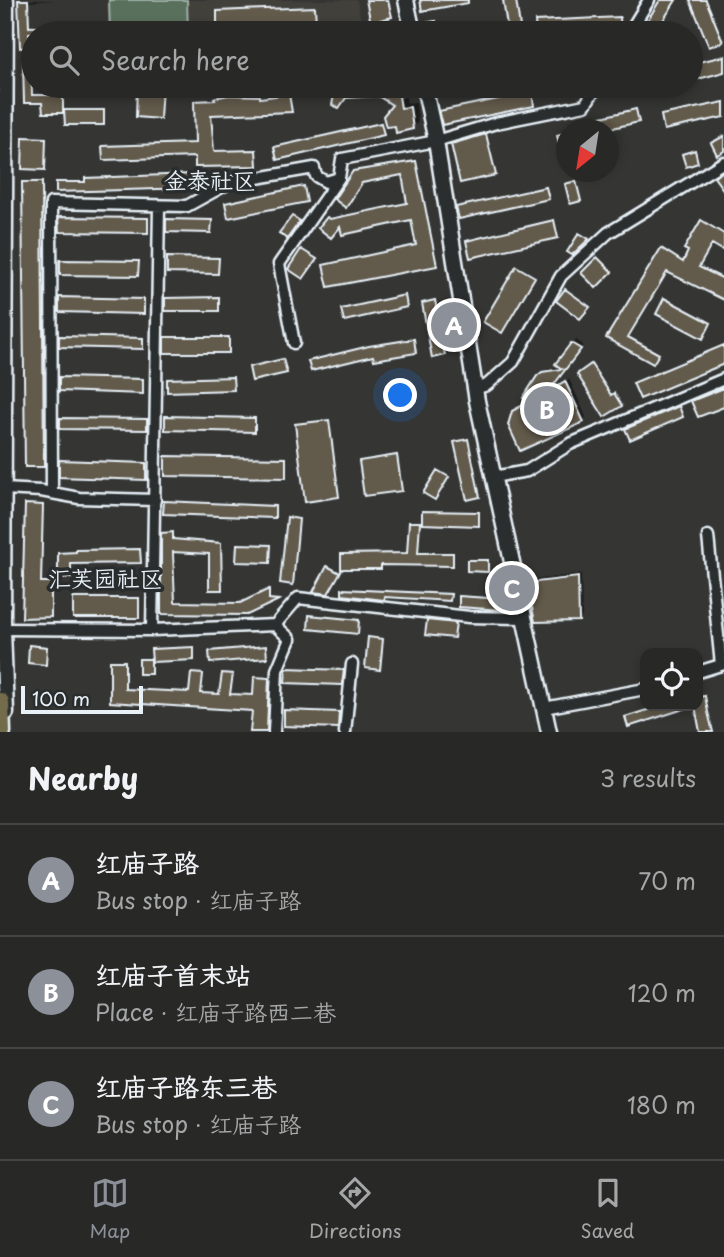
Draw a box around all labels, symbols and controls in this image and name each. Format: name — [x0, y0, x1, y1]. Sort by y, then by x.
search box — [21, 21, 703, 98]
text: Search here — [101, 40, 250, 79]
icon: search — [45, 41, 83, 79]
north arrow — [556, 119, 619, 182]
district label: 金泰社区 — [164, 162, 256, 197]
pin: A — [431, 299, 477, 351]
your location — [383, 378, 417, 412]
pin: B — [524, 383, 570, 435]
district label: 汇芙园社区 — [48, 560, 163, 595]
pin: C — [489, 562, 535, 614]
map controls — [640, 648, 703, 711]
button: locate — [640, 648, 703, 711]
scale bar — [21, 683, 144, 715]
text: 100 m — [32, 684, 90, 712]
text: Nearby — [28, 755, 138, 800]
text: 3 results — [600, 760, 696, 795]
text: 红庙子路 — [95, 843, 199, 882]
text: A — [42, 863, 60, 898]
text: 70 m — [638, 863, 696, 898]
text: Bus stop · 红庙子路 — [95, 882, 301, 917]
text: 红庙子首末站 — [95, 955, 251, 994]
text: B — [43, 975, 59, 1010]
text: 120 m — [628, 975, 696, 1010]
text: Place · 红庙子路西二巷 — [95, 994, 336, 1029]
text: 红庙子路东三巷 — [95, 1067, 277, 1106]
text: C — [42, 1087, 60, 1122]
text: 180 m — [627, 1087, 696, 1122]
text: Bus stop · 红庙子路 — [95, 1106, 301, 1141]
tab: Map — [90, 1174, 130, 1244]
tab: Directions — [309, 1174, 402, 1244]
tab: Saved — [581, 1174, 634, 1244]

